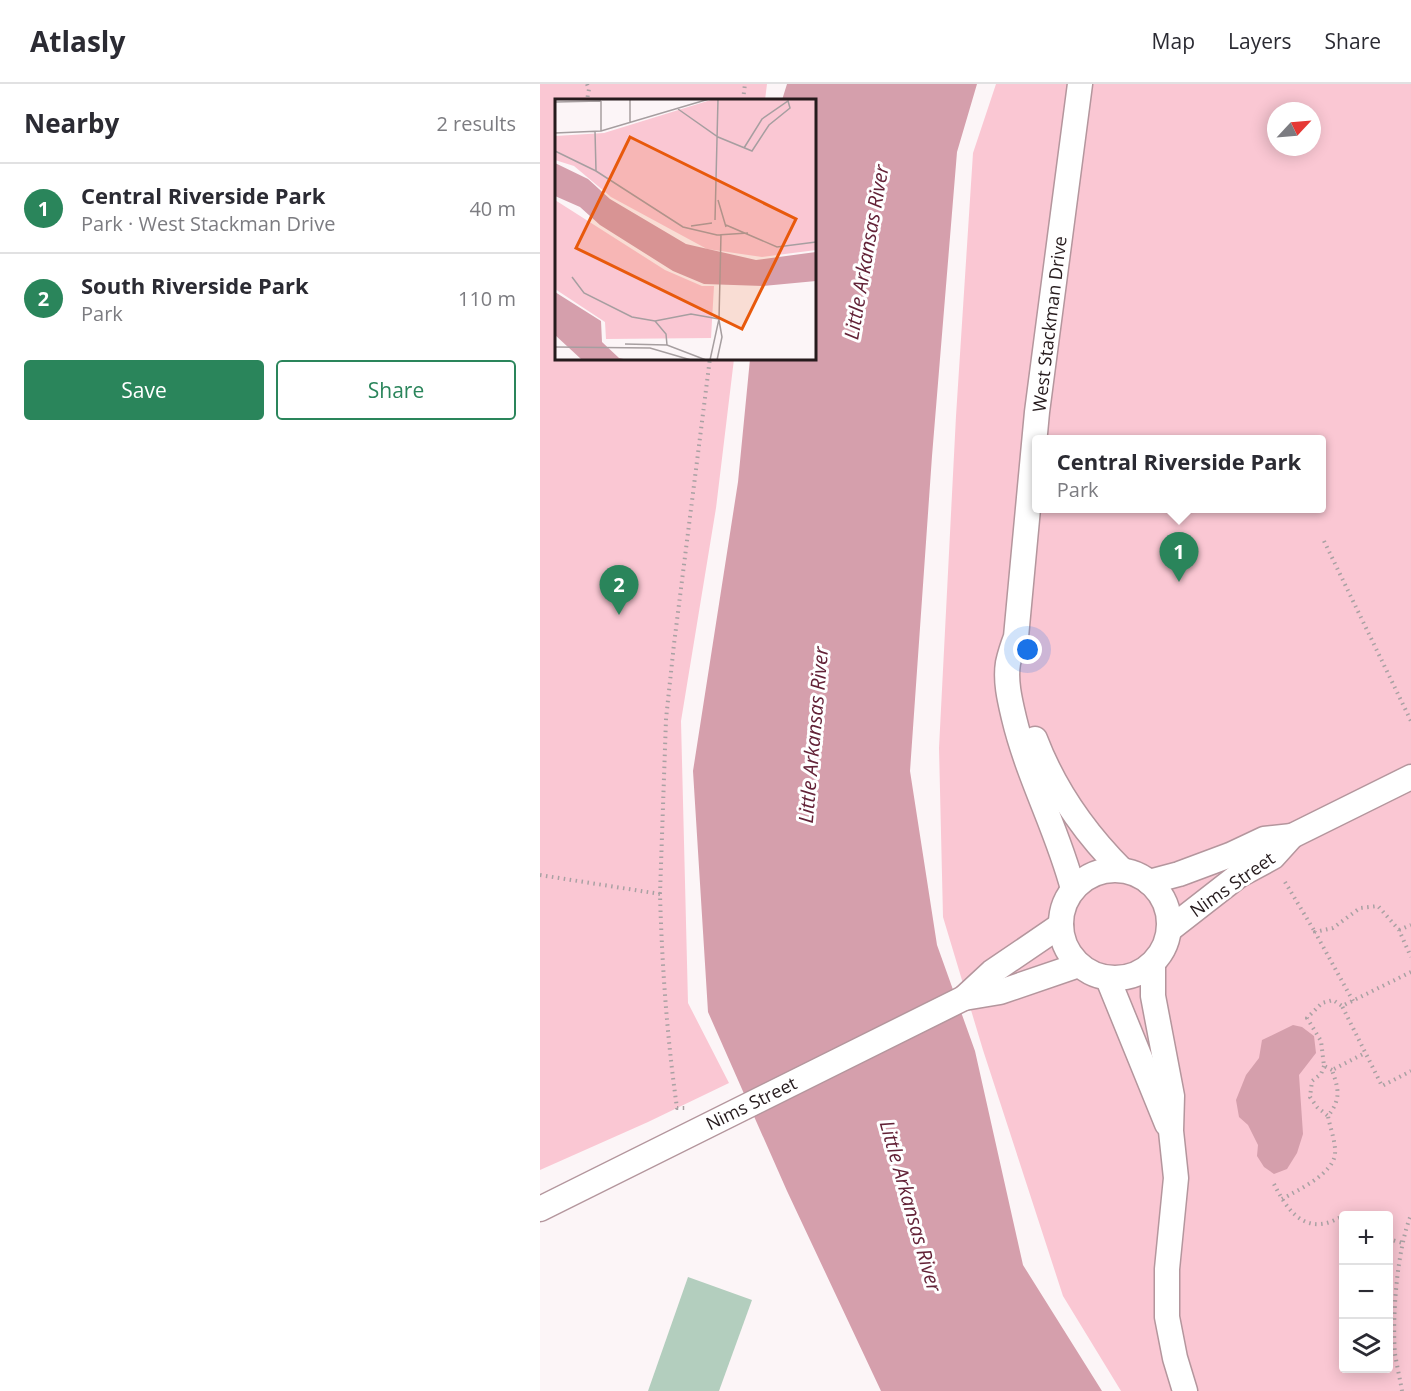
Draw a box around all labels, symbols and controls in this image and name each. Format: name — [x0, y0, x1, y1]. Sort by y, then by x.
text: Atlasly — [30, 22, 125, 60]
text: Map — [1152, 27, 1195, 55]
text: Layers — [1228, 27, 1292, 55]
text: Share — [1325, 27, 1381, 55]
inset map — [555, 99, 816, 360]
north arrow — [1267, 102, 1321, 156]
text: Nearby — [24, 105, 119, 141]
text: 2 results — [436, 110, 516, 137]
water label: Little Arkansas River — [837, 161, 895, 342]
text: Central Riverside Park — [81, 180, 326, 210]
text: 1 — [38, 195, 49, 222]
text: 40 m — [469, 195, 516, 222]
text: Park · West Stackman Drive — [81, 210, 335, 237]
street label: West Stackman Drive — [1026, 235, 1072, 413]
text: South Riverside Park — [81, 270, 309, 300]
text: 2 — [38, 285, 49, 312]
text: 110 m — [458, 285, 516, 312]
text: Park — [81, 300, 123, 327]
button: Save — [24, 360, 264, 420]
button: Share — [276, 360, 516, 420]
popup — [1032, 435, 1326, 513]
text: Central Riverside Park — [1057, 446, 1301, 476]
text: Park — [1057, 476, 1099, 503]
pin: 1 — [1160, 532, 1198, 582]
pin: 2 — [600, 566, 638, 615]
your location — [1013, 635, 1042, 664]
water label: Little Arkansas River — [792, 645, 834, 824]
street label: Nims Street — [1185, 846, 1279, 922]
street label: Nims Street — [702, 1071, 800, 1135]
water label: Little Arkansas River — [874, 1117, 949, 1296]
map controls — [1339, 1211, 1393, 1373]
button: + — [1339, 1211, 1393, 1265]
button: − — [1339, 1265, 1393, 1319]
button: layers — [1339, 1319, 1393, 1373]

